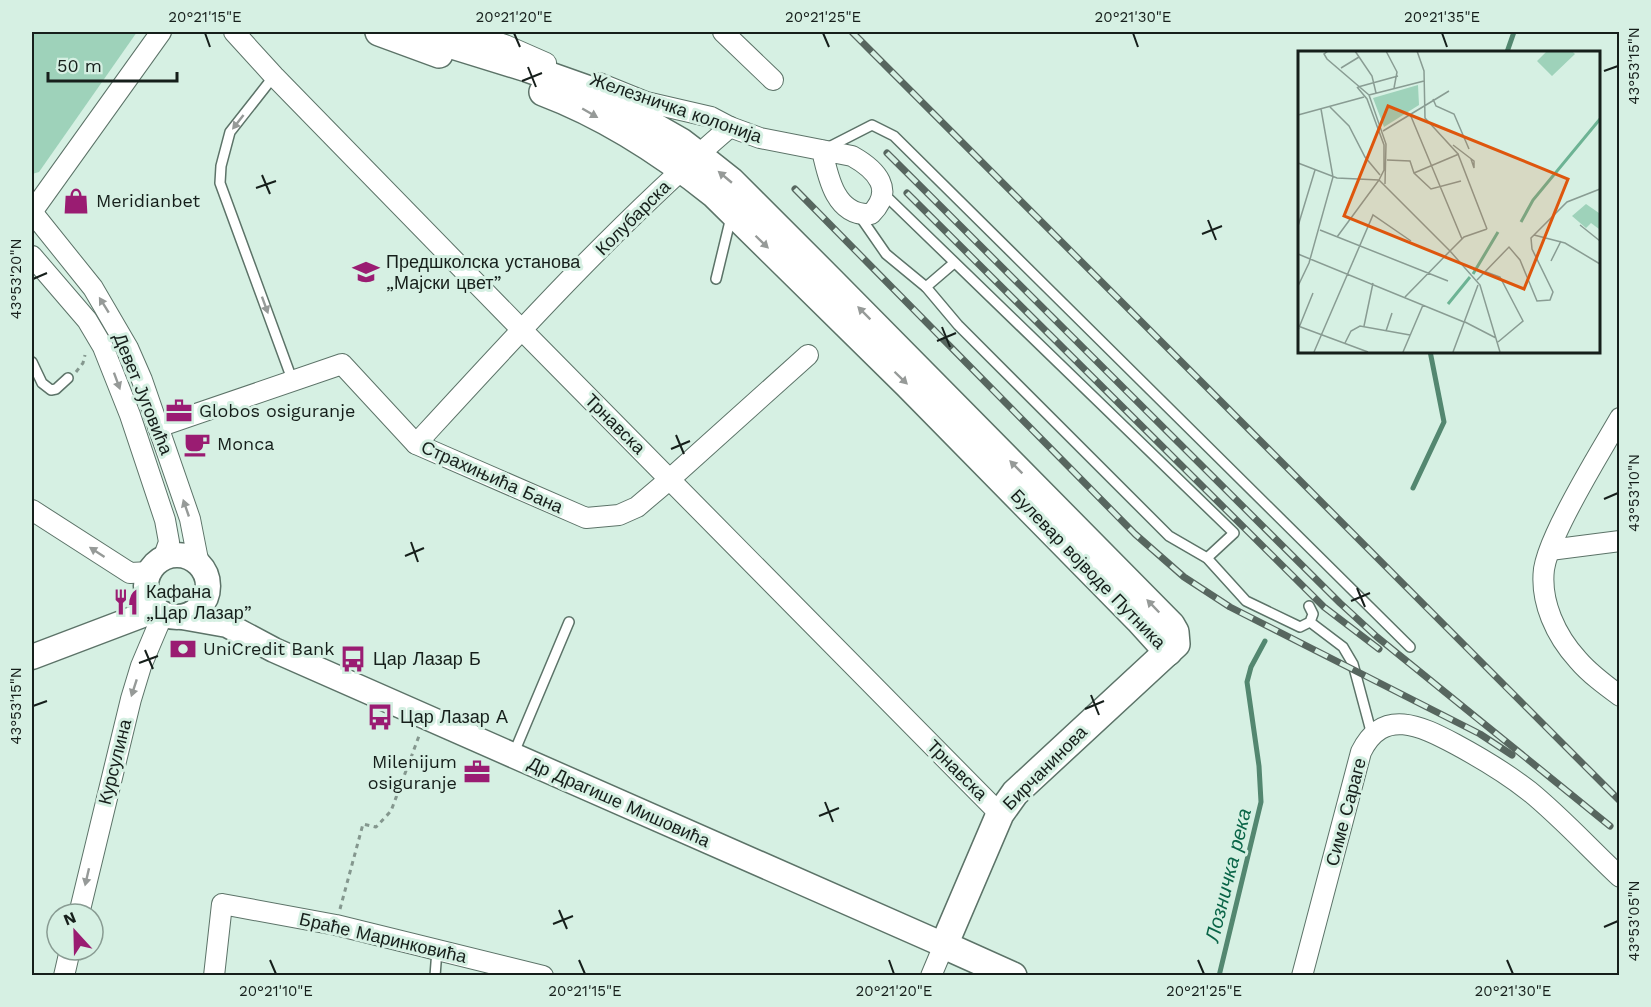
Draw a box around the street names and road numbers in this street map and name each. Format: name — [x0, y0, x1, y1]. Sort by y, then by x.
street label: Железничка колонија — [587, 68, 766, 147]
street label: Колубарска — [591, 175, 675, 259]
street label: Девет Југовића — [110, 330, 178, 459]
street label: Трнавска — [581, 389, 651, 459]
street label: Страхињића Бана — [418, 436, 567, 518]
street label: Булевар војводе Путника — [1007, 485, 1171, 653]
street label: Курсулина — [94, 716, 136, 807]
street label: Бирчанинова — [998, 721, 1092, 814]
street label: Трнавска — [923, 735, 993, 805]
street label: Др Драгише Мишовића — [525, 752, 714, 852]
street label: Симе Сараге — [1321, 756, 1370, 868]
street label: Браће Маринковића — [297, 908, 470, 967]

